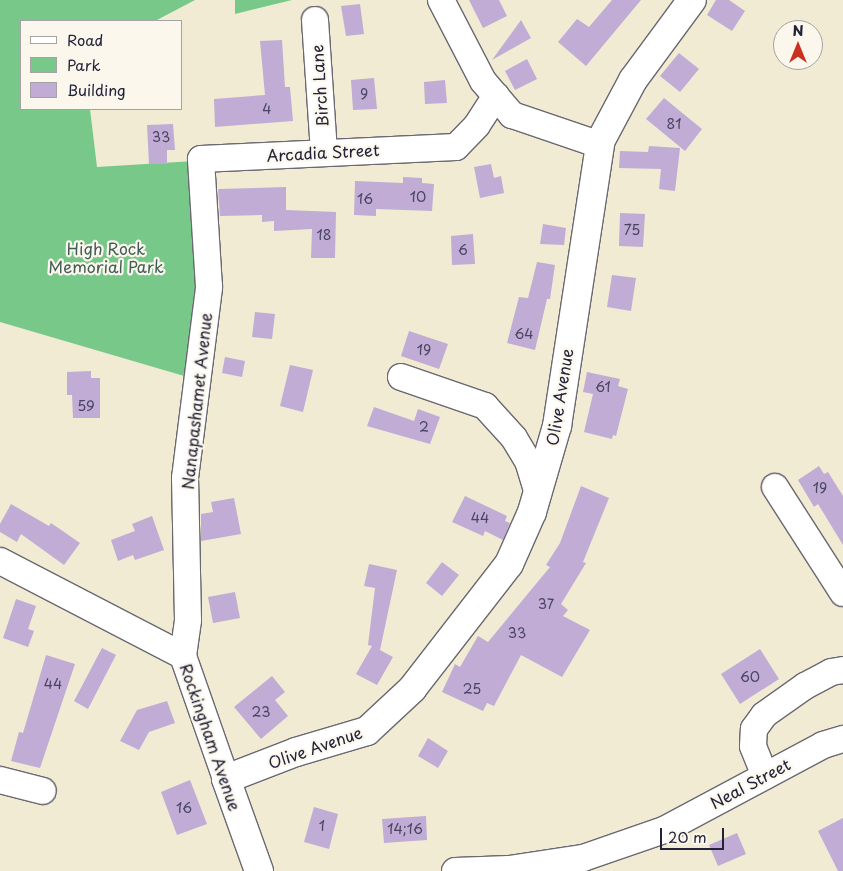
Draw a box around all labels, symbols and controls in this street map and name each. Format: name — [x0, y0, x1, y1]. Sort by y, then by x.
legend — [20, 20, 182, 110]
north arrow — [773, 20, 823, 70]
text: N — [792, 20, 804, 41]
text: Road — [67, 28, 103, 51]
street label: Birch Lane — [307, 44, 331, 128]
text: Park — [67, 53, 101, 76]
text: Building — [67, 78, 126, 101]
house number: 9 — [360, 86, 368, 102]
house number: 4 — [262, 101, 272, 117]
house number: 81 — [667, 116, 681, 132]
house number: 33 — [152, 129, 170, 145]
street label: Arcadia Street — [266, 139, 380, 165]
house number: 10 — [410, 189, 426, 205]
house number: 16 — [357, 191, 373, 207]
house number: 75 — [624, 222, 640, 238]
house number: 18 — [316, 227, 332, 243]
park label: High Rock Memorial Park — [48, 238, 164, 276]
house number: 6 — [458, 242, 468, 258]
street label: Nanapashamet Avenue — [177, 312, 215, 490]
house number: 64 — [514, 326, 534, 342]
house number: 19 — [417, 342, 431, 358]
street label: Olive Avenue — [542, 347, 576, 447]
house number: 61 — [595, 379, 611, 395]
house number: 59 — [77, 398, 95, 414]
house number: 2 — [419, 419, 429, 435]
house number: 19 — [813, 480, 827, 496]
house number: 44 — [471, 510, 489, 526]
house number: 37 — [538, 596, 554, 612]
house number: 33 — [508, 625, 526, 641]
street label: Rockingham Avenue — [177, 661, 245, 813]
house number: 60 — [740, 669, 760, 685]
house number: 44 — [44, 676, 62, 692]
house number: 25 — [463, 681, 481, 697]
house number: 23 — [252, 704, 270, 720]
street label: Olive Avenue — [265, 722, 365, 772]
street label: Neal Street — [706, 754, 794, 812]
house number: 16 — [176, 800, 192, 816]
house number: 1 — [319, 818, 325, 834]
scale bar — [663, 818, 727, 850]
house number: 14;16 — [387, 821, 423, 837]
text: 20 m — [668, 825, 707, 848]

